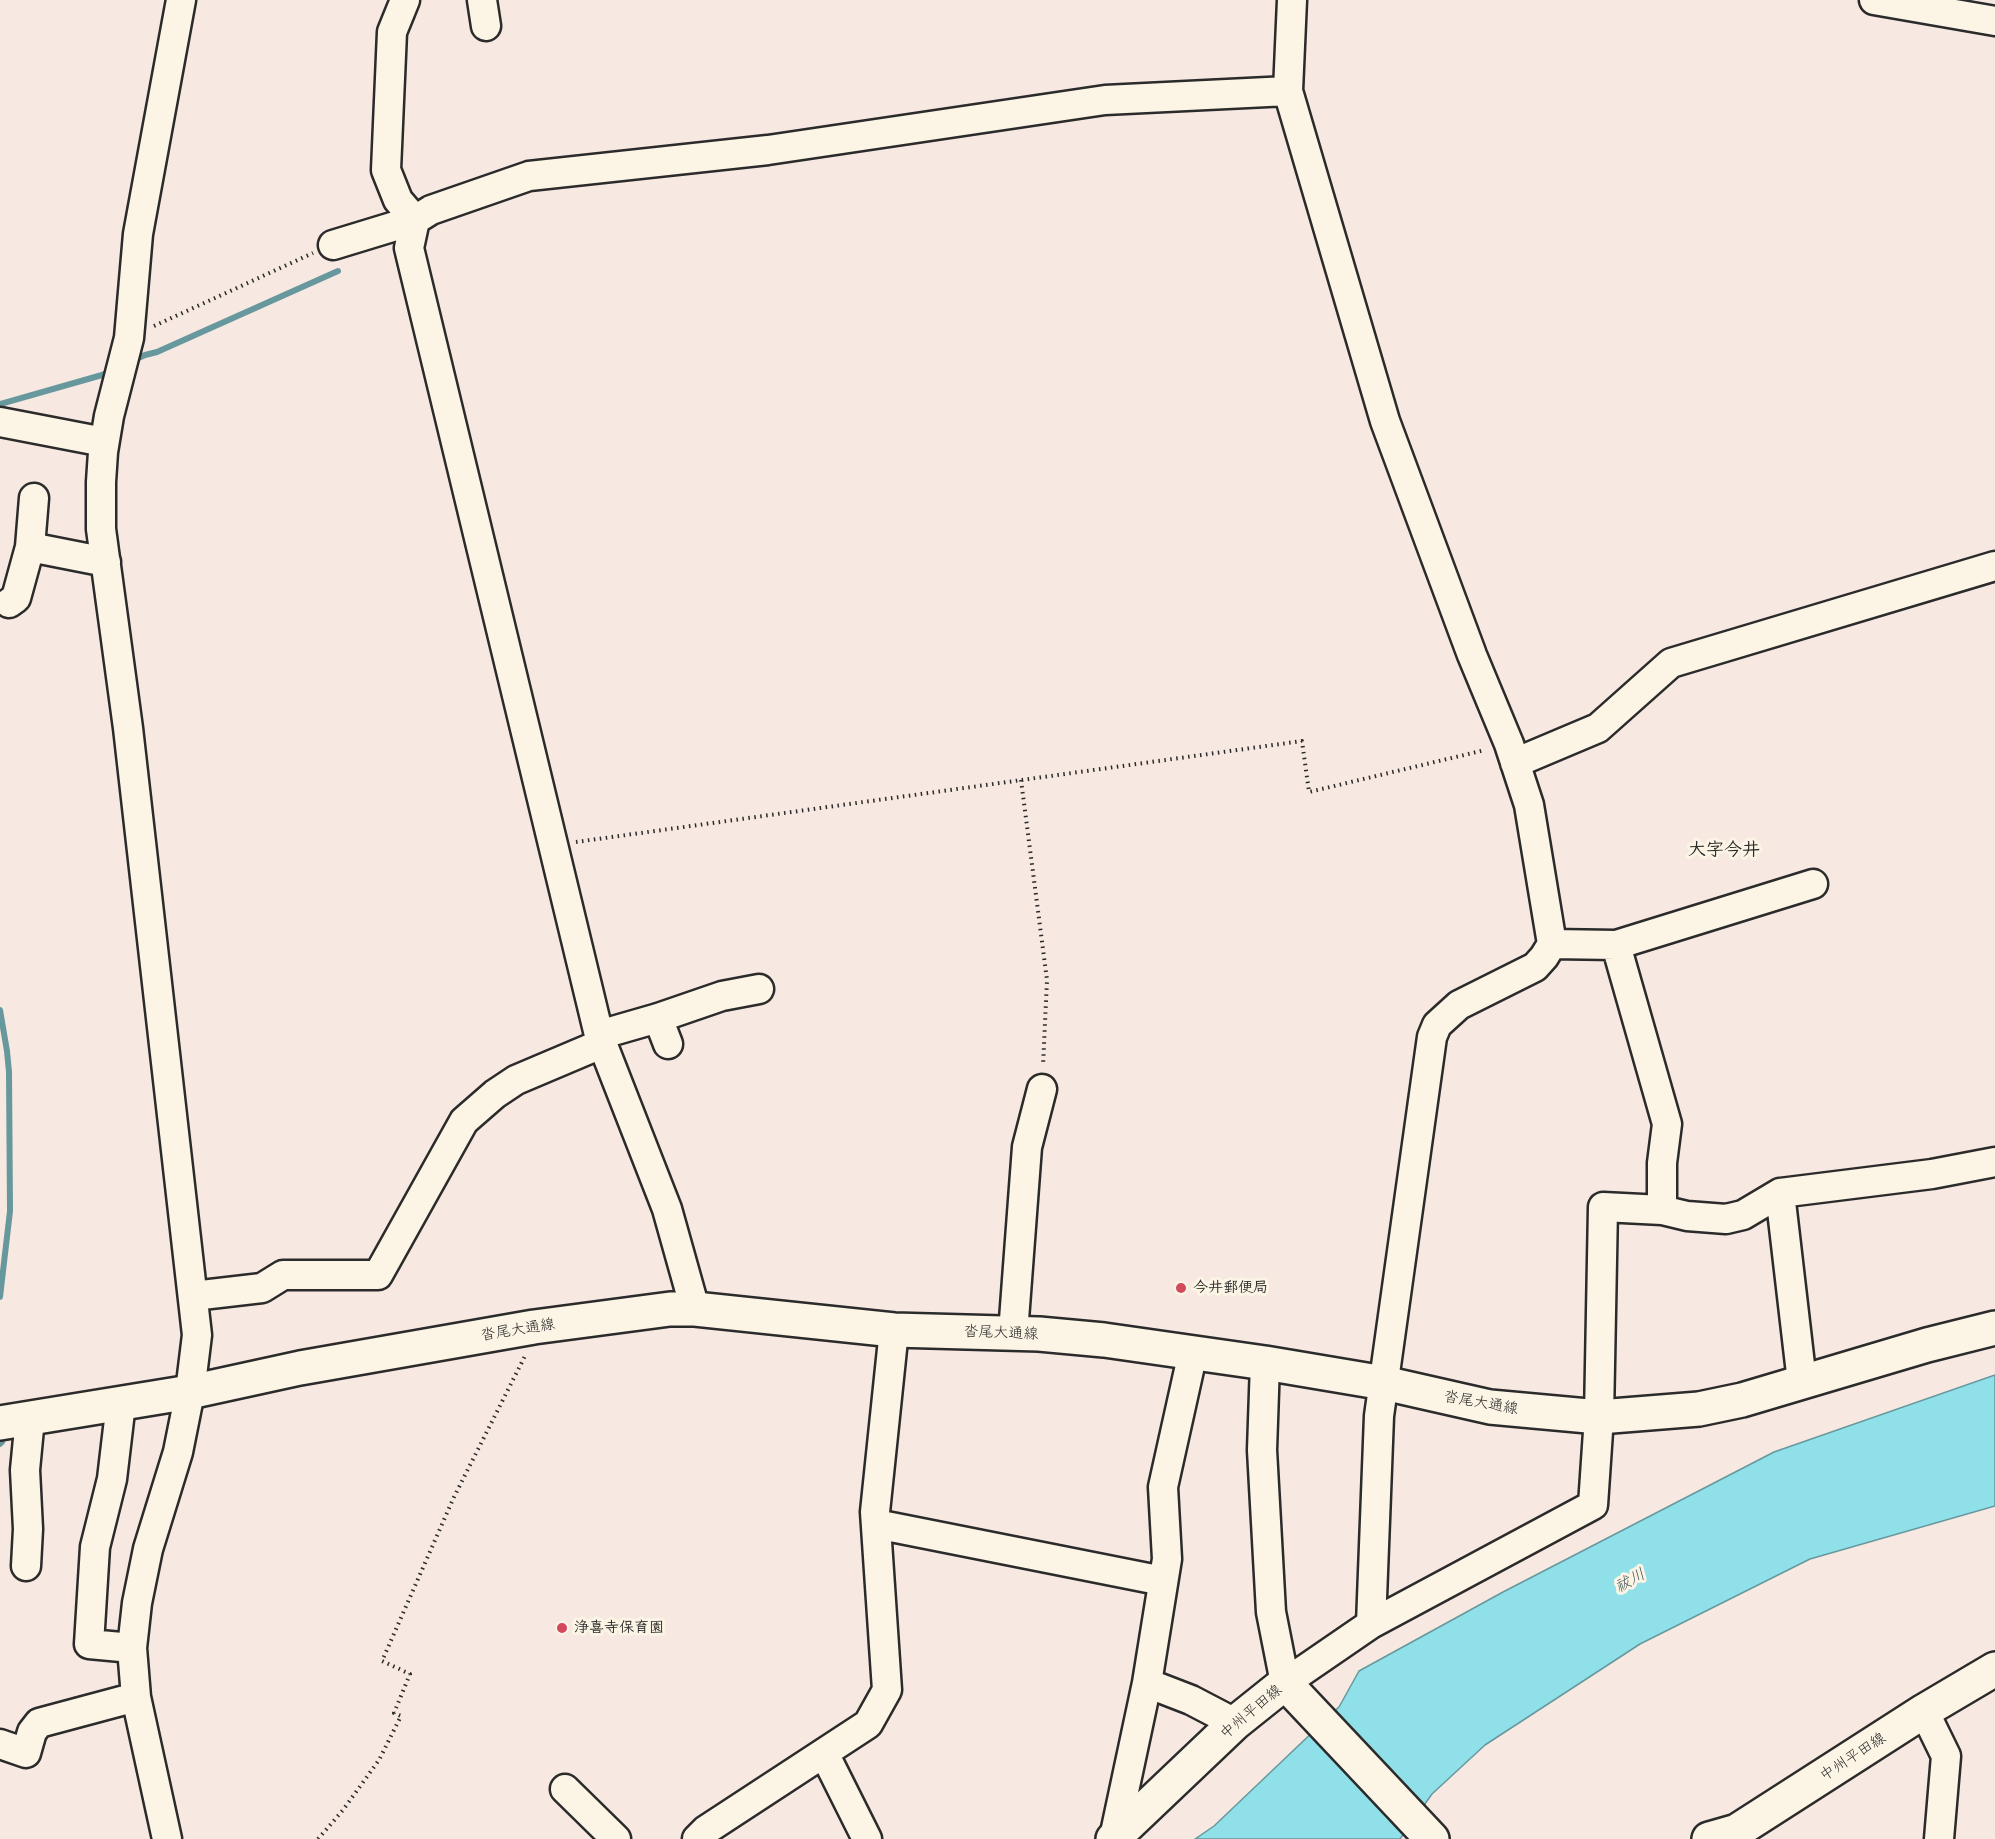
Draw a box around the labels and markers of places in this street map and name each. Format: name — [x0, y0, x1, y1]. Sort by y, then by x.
place label: 今井郵便局 — [1193, 1279, 1268, 1297]
marker: 今井郵便局 — [1174, 1281, 1188, 1295]
place label: 浄喜寺保育園 — [574, 1619, 664, 1637]
marker: 浄喜寺保育園 — [555, 1621, 569, 1635]

